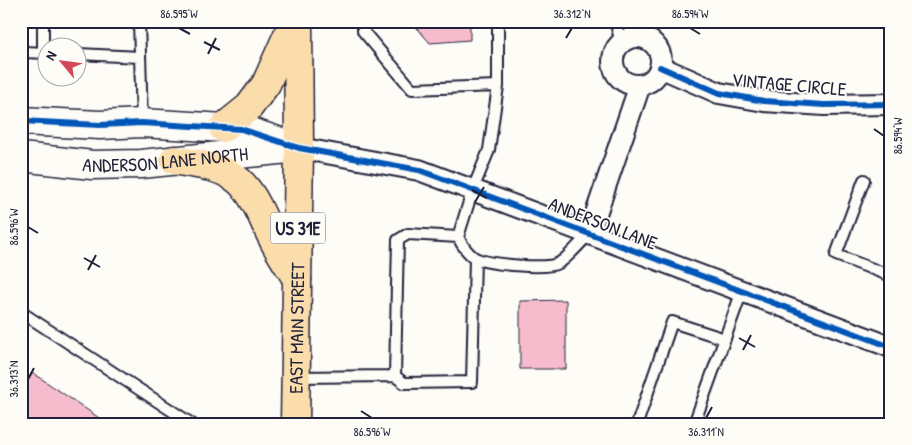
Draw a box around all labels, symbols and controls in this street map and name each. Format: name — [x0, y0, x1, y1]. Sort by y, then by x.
text: 86.595°W — [160, 5, 198, 22]
text: 36.312°N — [553, 5, 591, 22]
text: 86.594°W — [672, 5, 709, 22]
north arrow — [38, 38, 88, 88]
text: N — [40, 47, 61, 63]
street label: VINTAGE CIRCLE — [731, 66, 848, 102]
text: 86.594°W — [889, 117, 906, 154]
street label: ANDERSON LANE NORTH — [81, 140, 249, 178]
street label: ANDERSON LANE — [545, 190, 661, 256]
text: 86.596°W — [5, 208, 22, 246]
road number: US 31E — [270, 212, 326, 244]
street label: EAST MAIN STREET — [282, 261, 310, 394]
text: 36.313°N — [5, 360, 22, 398]
text: 86.596°W — [354, 423, 391, 440]
text: 36.311°N — [688, 423, 724, 440]

